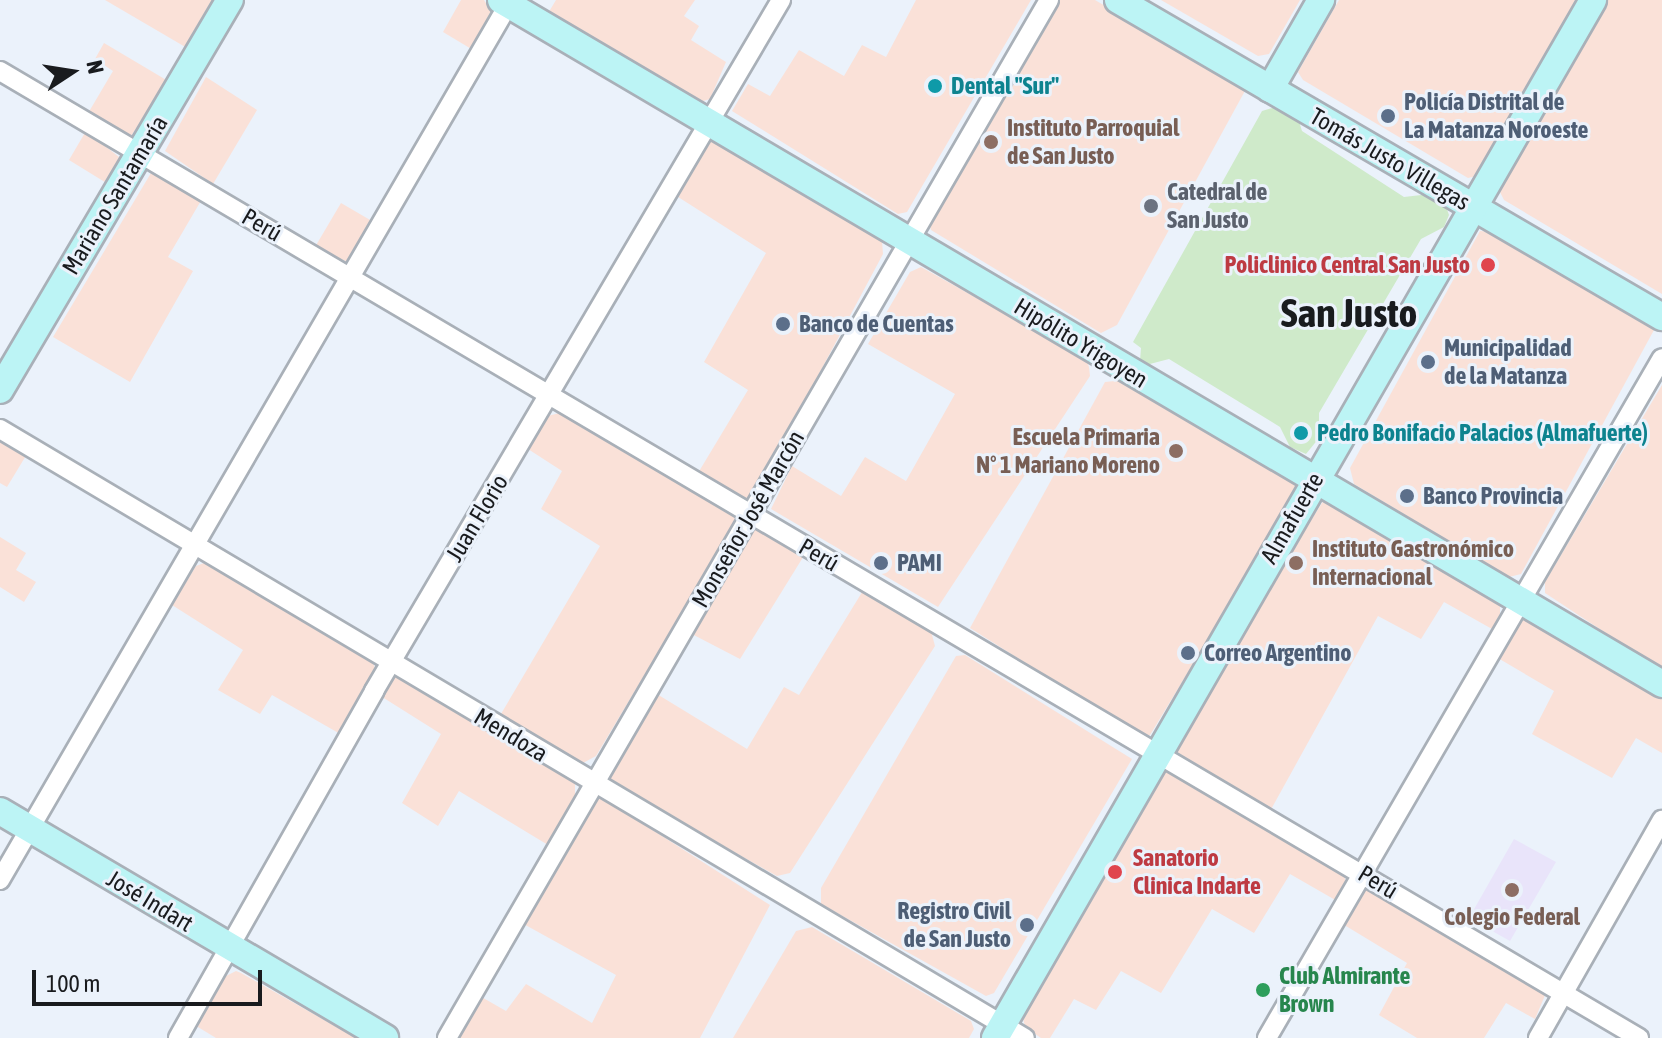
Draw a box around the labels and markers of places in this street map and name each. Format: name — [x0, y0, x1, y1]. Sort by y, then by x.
place label: Dental "Sur" — [951, 72, 1059, 100]
marker: Dental "Sur" — [926, 77, 944, 95]
place label: Policía Distrital de La Matanza Noroeste — [1404, 88, 1589, 144]
marker: Policía Distrital de La Matanza Noroeste — [1379, 107, 1397, 125]
place label: Instituto Parroquial de San Justo — [1007, 114, 1179, 170]
marker: Instituto Parroquial de San Justo — [982, 133, 1000, 151]
place label: Catedral de San Justo — [1167, 178, 1267, 234]
marker: Catedral de San Justo — [1142, 197, 1160, 215]
place label: Policlinico Central San Justo — [1224, 251, 1470, 279]
marker: Policlinico Central San Justo — [1477, 254, 1499, 276]
place label: Banco de Cuentas — [799, 310, 954, 338]
marker: Banco de Cuentas — [774, 315, 792, 333]
place label: Municipalidad de la Matanza — [1444, 334, 1572, 390]
marker: Municipalidad de la Matanza — [1419, 353, 1437, 371]
place label: Pedro Bonifacio Palacios (Almafuerte) — [1317, 419, 1648, 447]
place label: Escuela Primaria N° 1 Mariano Moreno — [976, 423, 1160, 479]
marker: Pedro Bonifacio Palacios (Almafuerte) — [1292, 424, 1310, 442]
marker: Escuela Primaria N° 1 Mariano Moreno — [1167, 442, 1185, 460]
place label: Banco Provincia — [1423, 482, 1563, 510]
marker: Banco Provincia — [1398, 487, 1416, 505]
place label: Instituto Gastronómico Internacional — [1312, 535, 1514, 591]
place label: PAMI — [897, 549, 942, 577]
marker: PAMI — [872, 554, 890, 572]
marker: Instituto Gastronómico Internacional — [1287, 554, 1305, 572]
place label: Correo Argentino — [1204, 639, 1351, 667]
marker: Correo Argentino — [1179, 644, 1197, 662]
place label: Sanatorio Clinica Indarte — [1133, 844, 1261, 900]
marker: Sanatorio Clinica Indarte — [1104, 861, 1126, 883]
marker: Colegio Federal — [1503, 881, 1521, 899]
place label: Registro Civil de San Justo — [897, 897, 1011, 953]
place label: Colegio Federal — [1444, 903, 1580, 931]
marker: Registro Civil de San Justo — [1018, 916, 1036, 934]
place label: Club Almirante Brown — [1279, 962, 1410, 1018]
marker: Club Almirante Brown — [1254, 981, 1272, 999]

